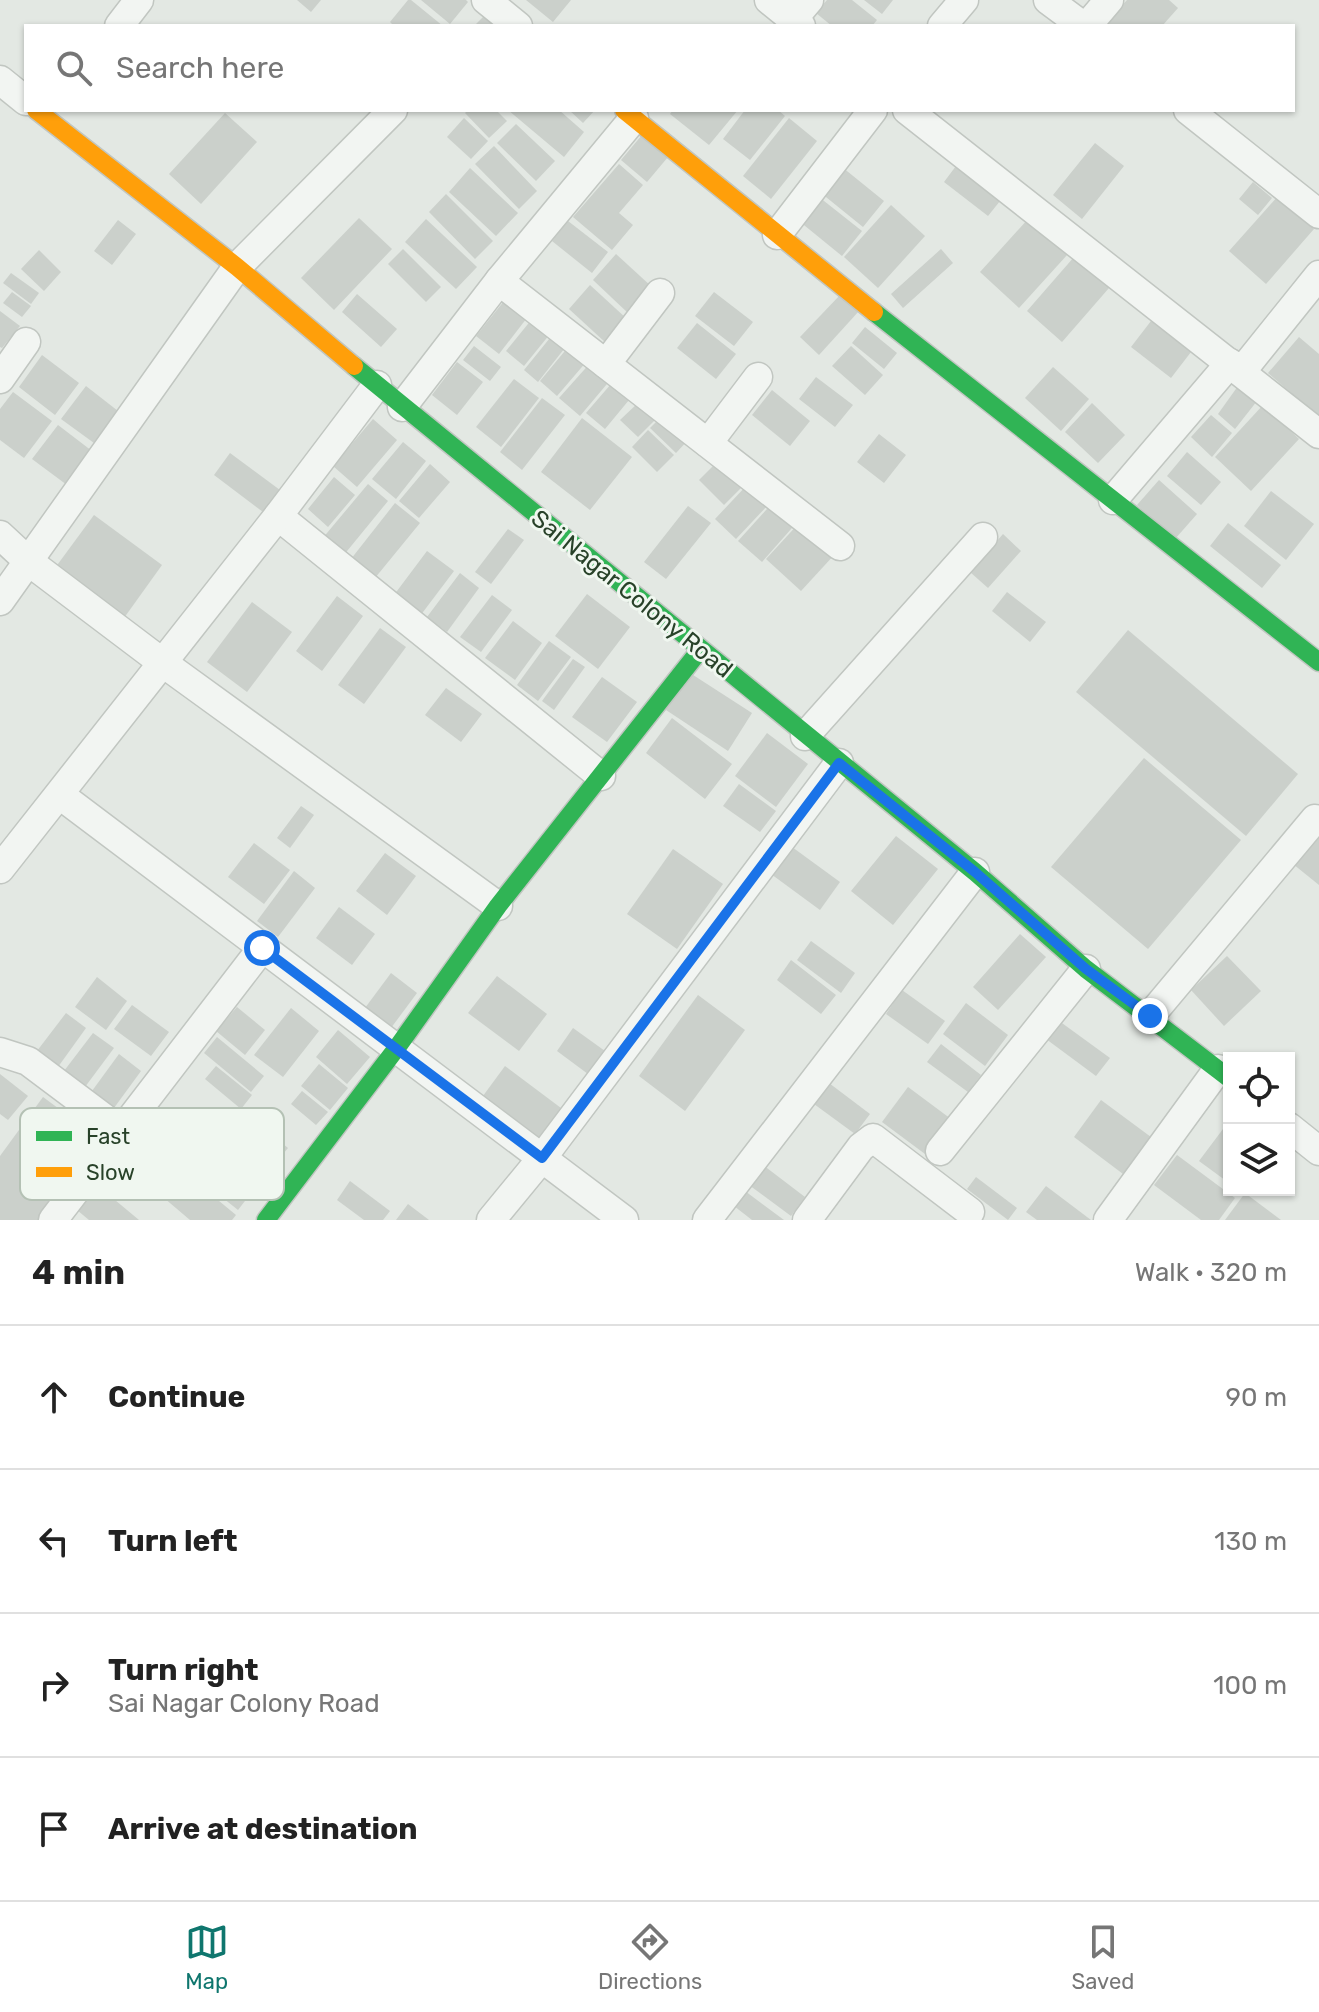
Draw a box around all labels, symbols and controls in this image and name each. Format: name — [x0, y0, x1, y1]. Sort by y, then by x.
search box — [24, 24, 1295, 112]
icon: search — [52, 46, 96, 90]
text: Search here — [116, 50, 284, 86]
street label: Sai Nagar Colony Road — [526, 504, 738, 684]
route start — [244, 930, 280, 966]
route end — [1132, 998, 1168, 1034]
map controls — [1223, 1052, 1295, 1196]
button: locate — [1223, 1052, 1295, 1124]
legend — [20, 1108, 284, 1200]
text: Fast — [86, 1123, 131, 1150]
button: layers — [1223, 1124, 1295, 1196]
text: Slow — [86, 1159, 135, 1186]
text: 4 min — [32, 1252, 125, 1293]
text: Walk · 320 m — [1135, 1257, 1287, 1288]
icon: ahead — [32, 1375, 76, 1419]
text: Continue — [108, 1379, 245, 1415]
text: 90 m — [1226, 1382, 1287, 1413]
icon: left — [32, 1519, 76, 1563]
text: Turn left — [108, 1523, 238, 1559]
text: 130 m — [1214, 1526, 1287, 1557]
text: Turn right — [108, 1652, 259, 1688]
icon: right — [32, 1663, 76, 1707]
text: 100 m — [1213, 1670, 1287, 1701]
text: Sai Nagar Colony Road — [108, 1688, 380, 1719]
icon: arrive — [32, 1807, 76, 1851]
text: Arrive at destination — [108, 1811, 418, 1847]
tab: Map — [185, 1920, 229, 1995]
tab: Directions — [598, 1920, 702, 1995]
tab: Saved — [1072, 1920, 1134, 1995]

